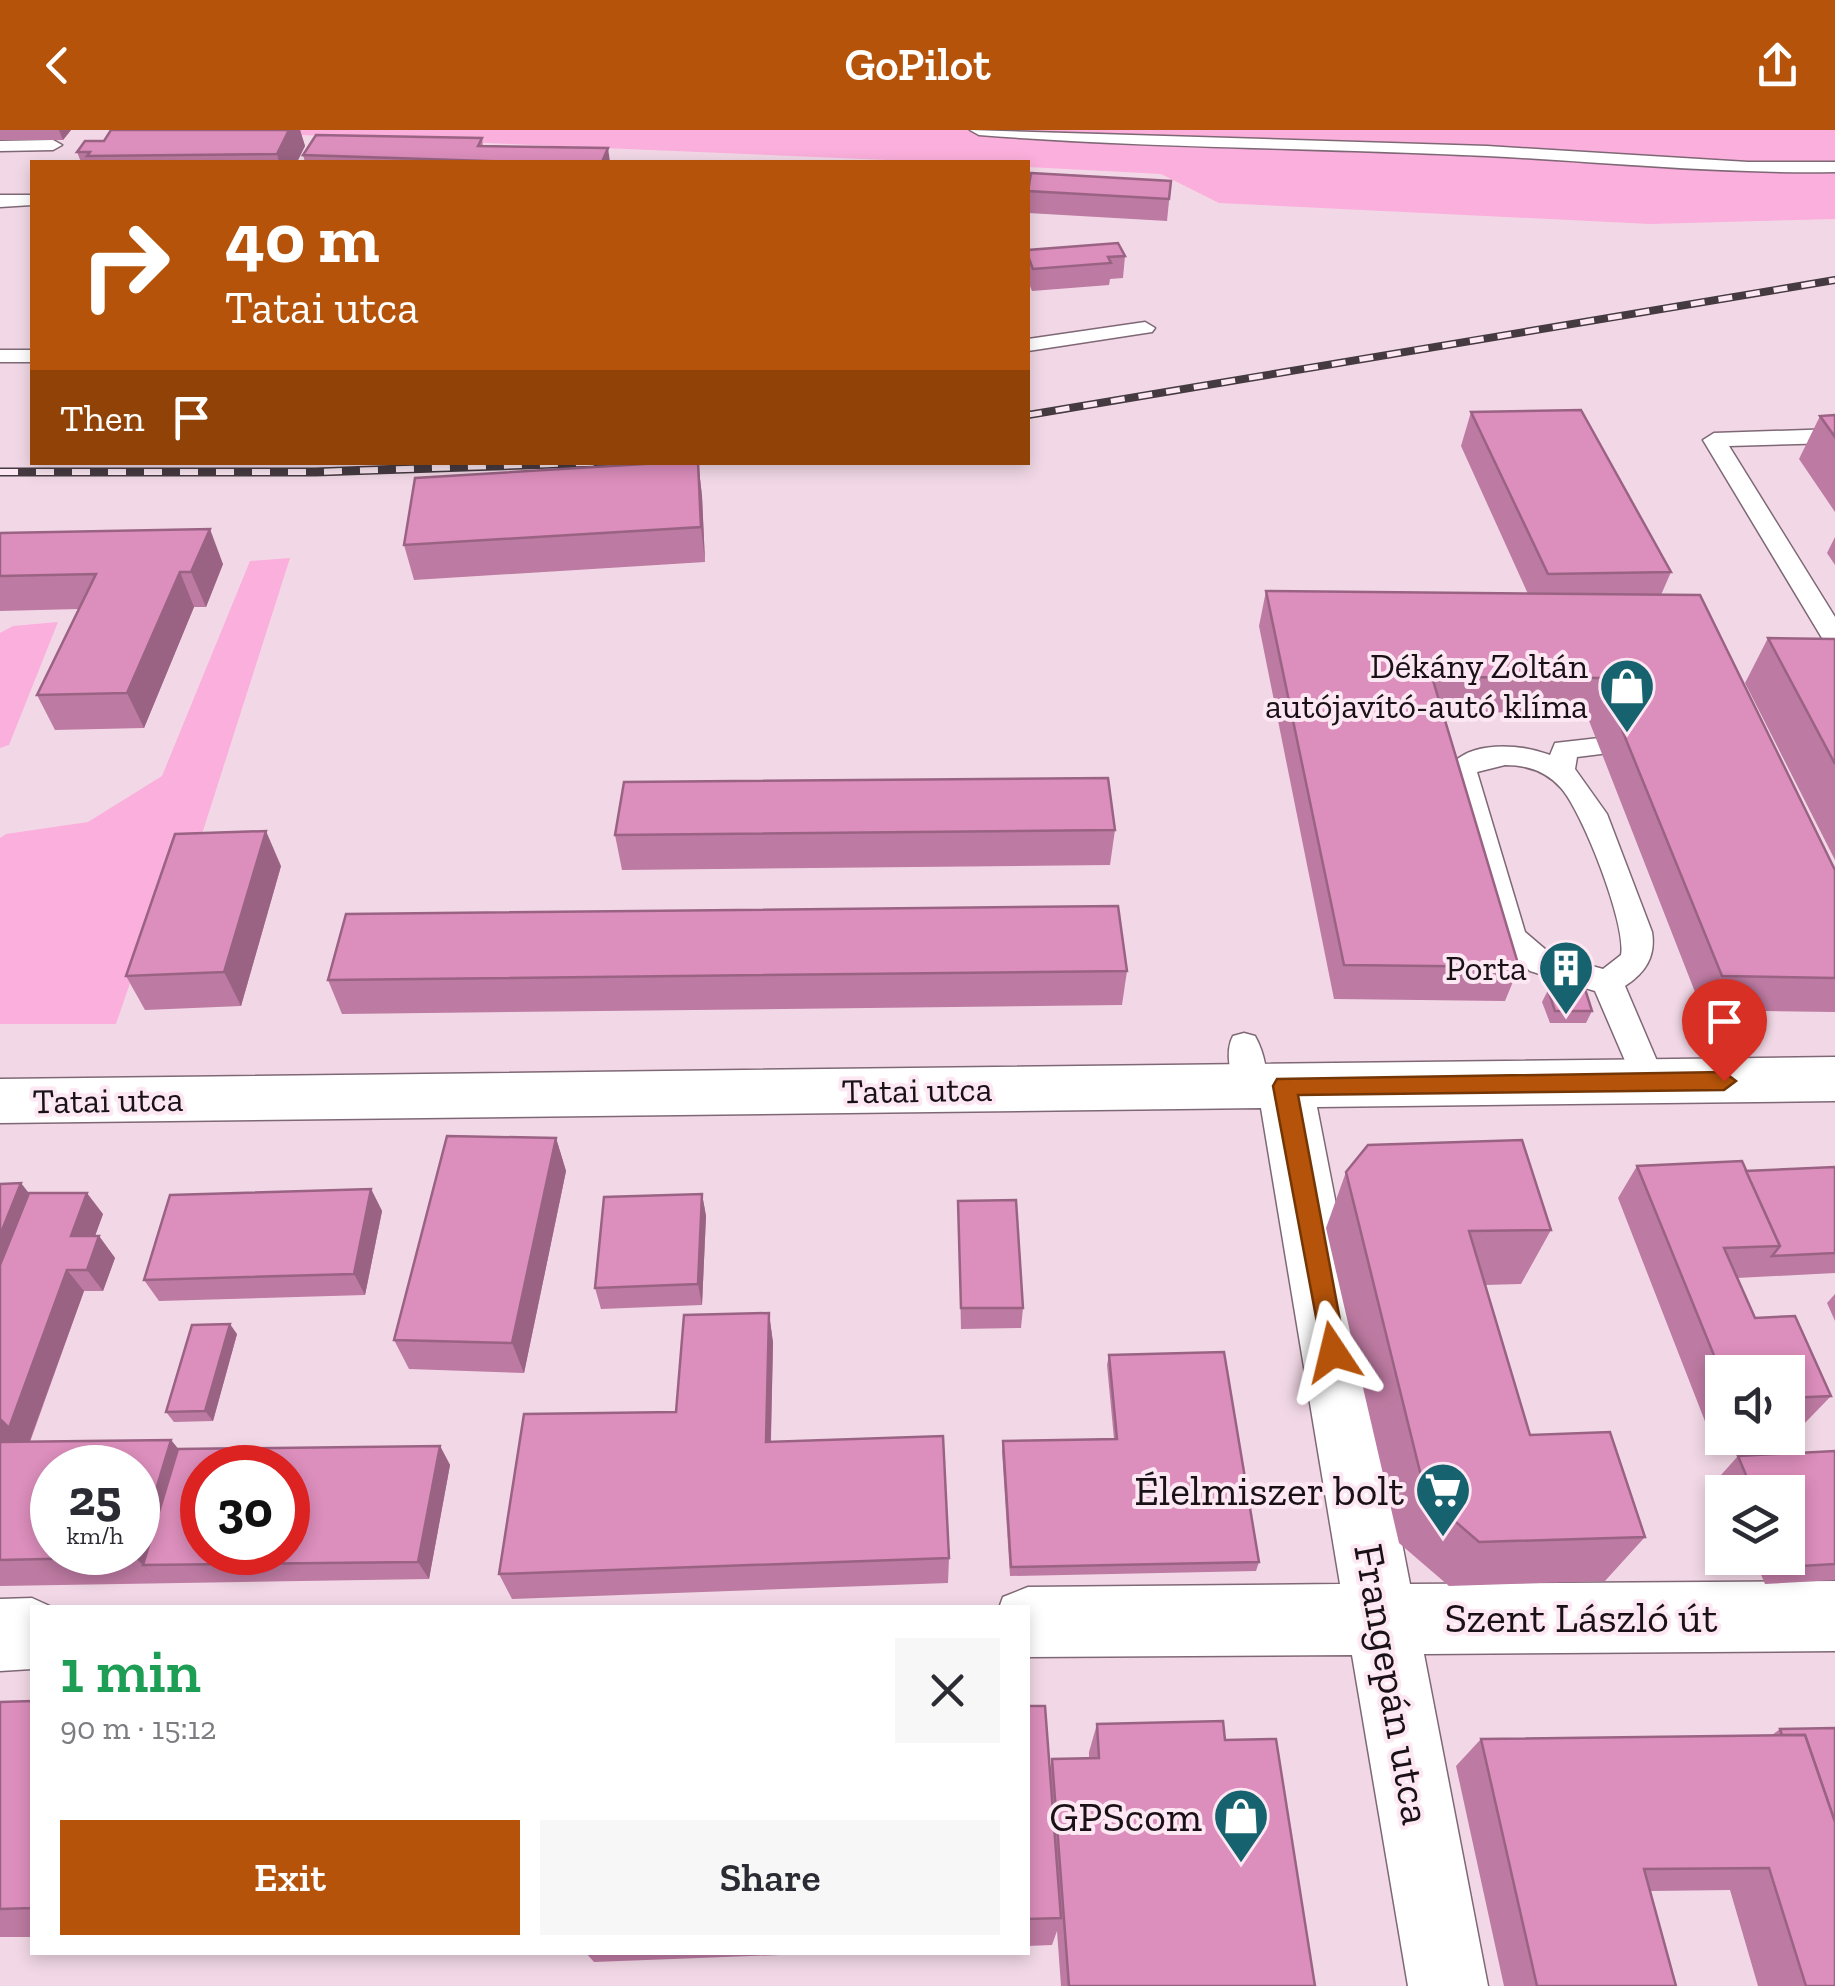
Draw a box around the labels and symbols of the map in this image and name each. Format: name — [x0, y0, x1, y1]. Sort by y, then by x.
place label: Dékány Zoltán autójavító-autó klíma — [1265, 645, 1588, 727]
shop icon: Dékány Zoltán autójavító-autó klíma — [1597, 656, 1657, 735]
building icon: Porta — [1536, 938, 1596, 1017]
place label: Porta — [1445, 947, 1527, 989]
pin — [1682, 979, 1767, 1082]
street label: Tatai utca — [841, 1068, 993, 1112]
street label: Tatai utca — [32, 1078, 184, 1122]
position arrow — [1281, 1300, 1385, 1404]
speed limit sign: 30 — [180, 1445, 310, 1575]
supermarket icon: Élelmiszer bolt — [1413, 1460, 1473, 1539]
place label: Élelmiszer bolt — [1134, 1465, 1404, 1516]
street label: Frangepán utca — [1343, 1540, 1443, 1828]
street label: Szent László út — [1444, 1592, 1718, 1643]
shop icon: GPScom — [1211, 1786, 1271, 1865]
place label: GPScom — [1049, 1791, 1202, 1842]

